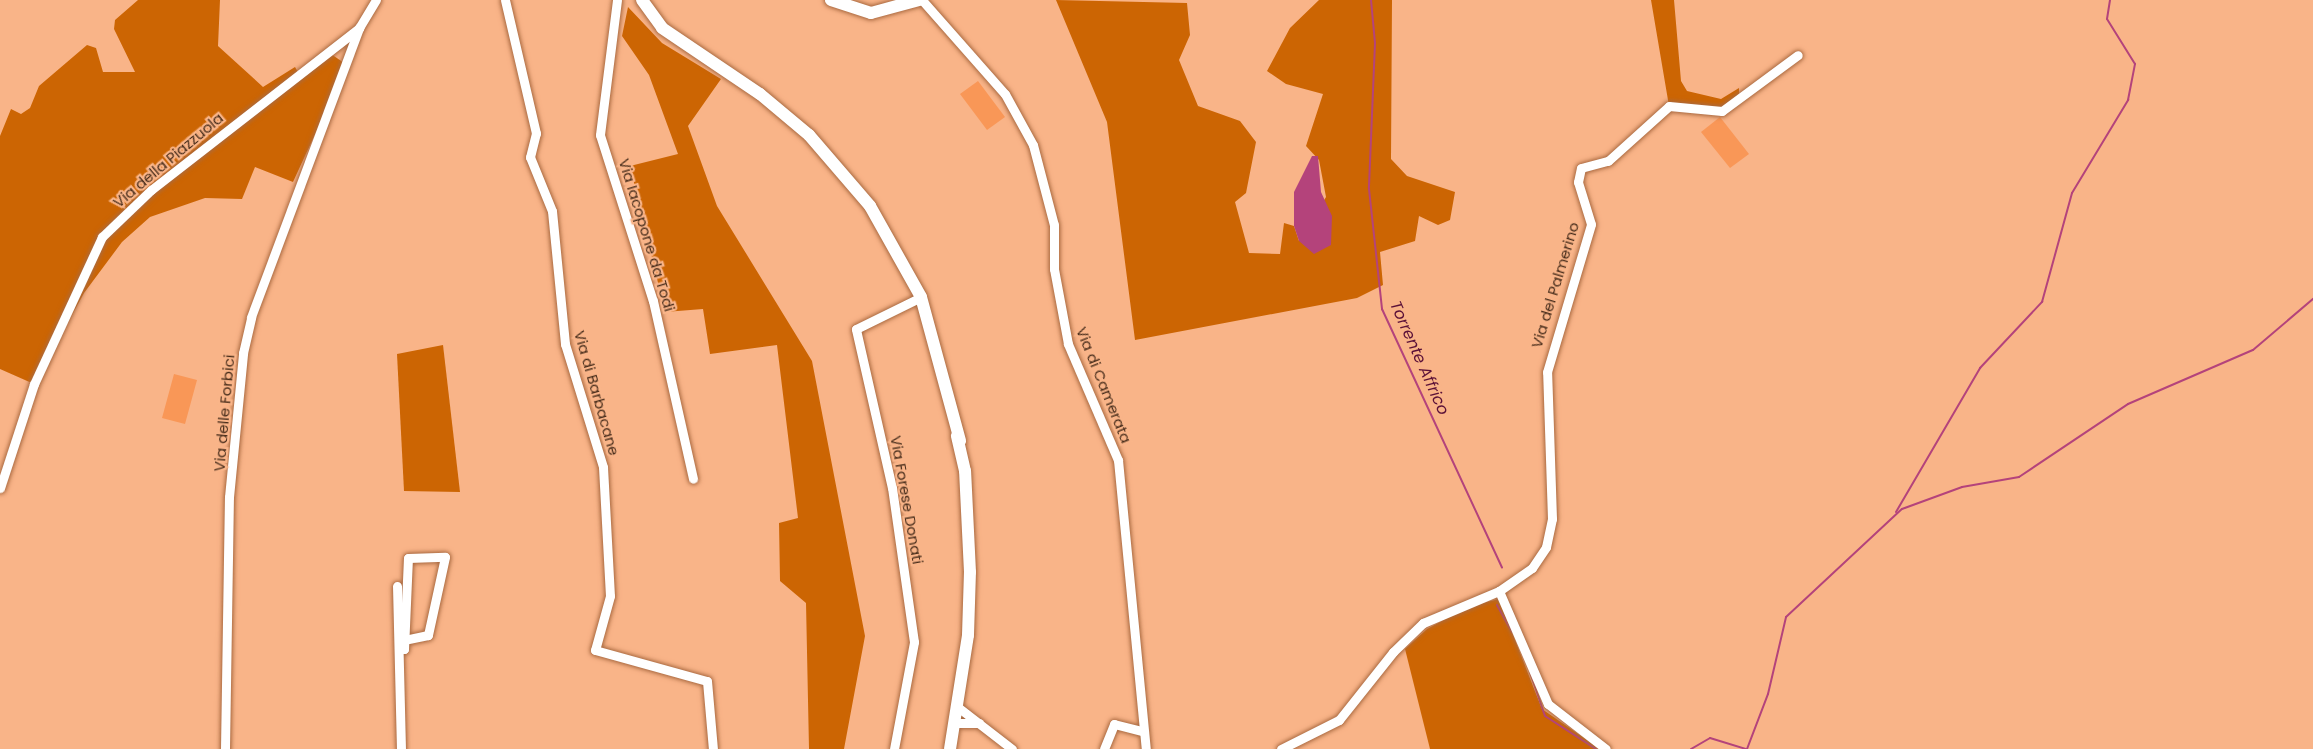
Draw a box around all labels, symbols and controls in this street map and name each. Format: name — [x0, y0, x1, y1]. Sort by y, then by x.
street label: Via della Piazzuola — [109, 109, 227, 211]
street label: Via Iacopone da Todi — [615, 156, 679, 314]
street label: Via del Palmerino — [1527, 220, 1583, 350]
water label: Torrente Affrico — [1385, 298, 1453, 418]
street label: Via di Camerata — [1073, 324, 1135, 446]
street label: Via di Barbacane — [571, 328, 623, 458]
street label: Via delle Forbici — [210, 354, 238, 472]
street label: Via Forese Donati — [887, 434, 927, 566]

